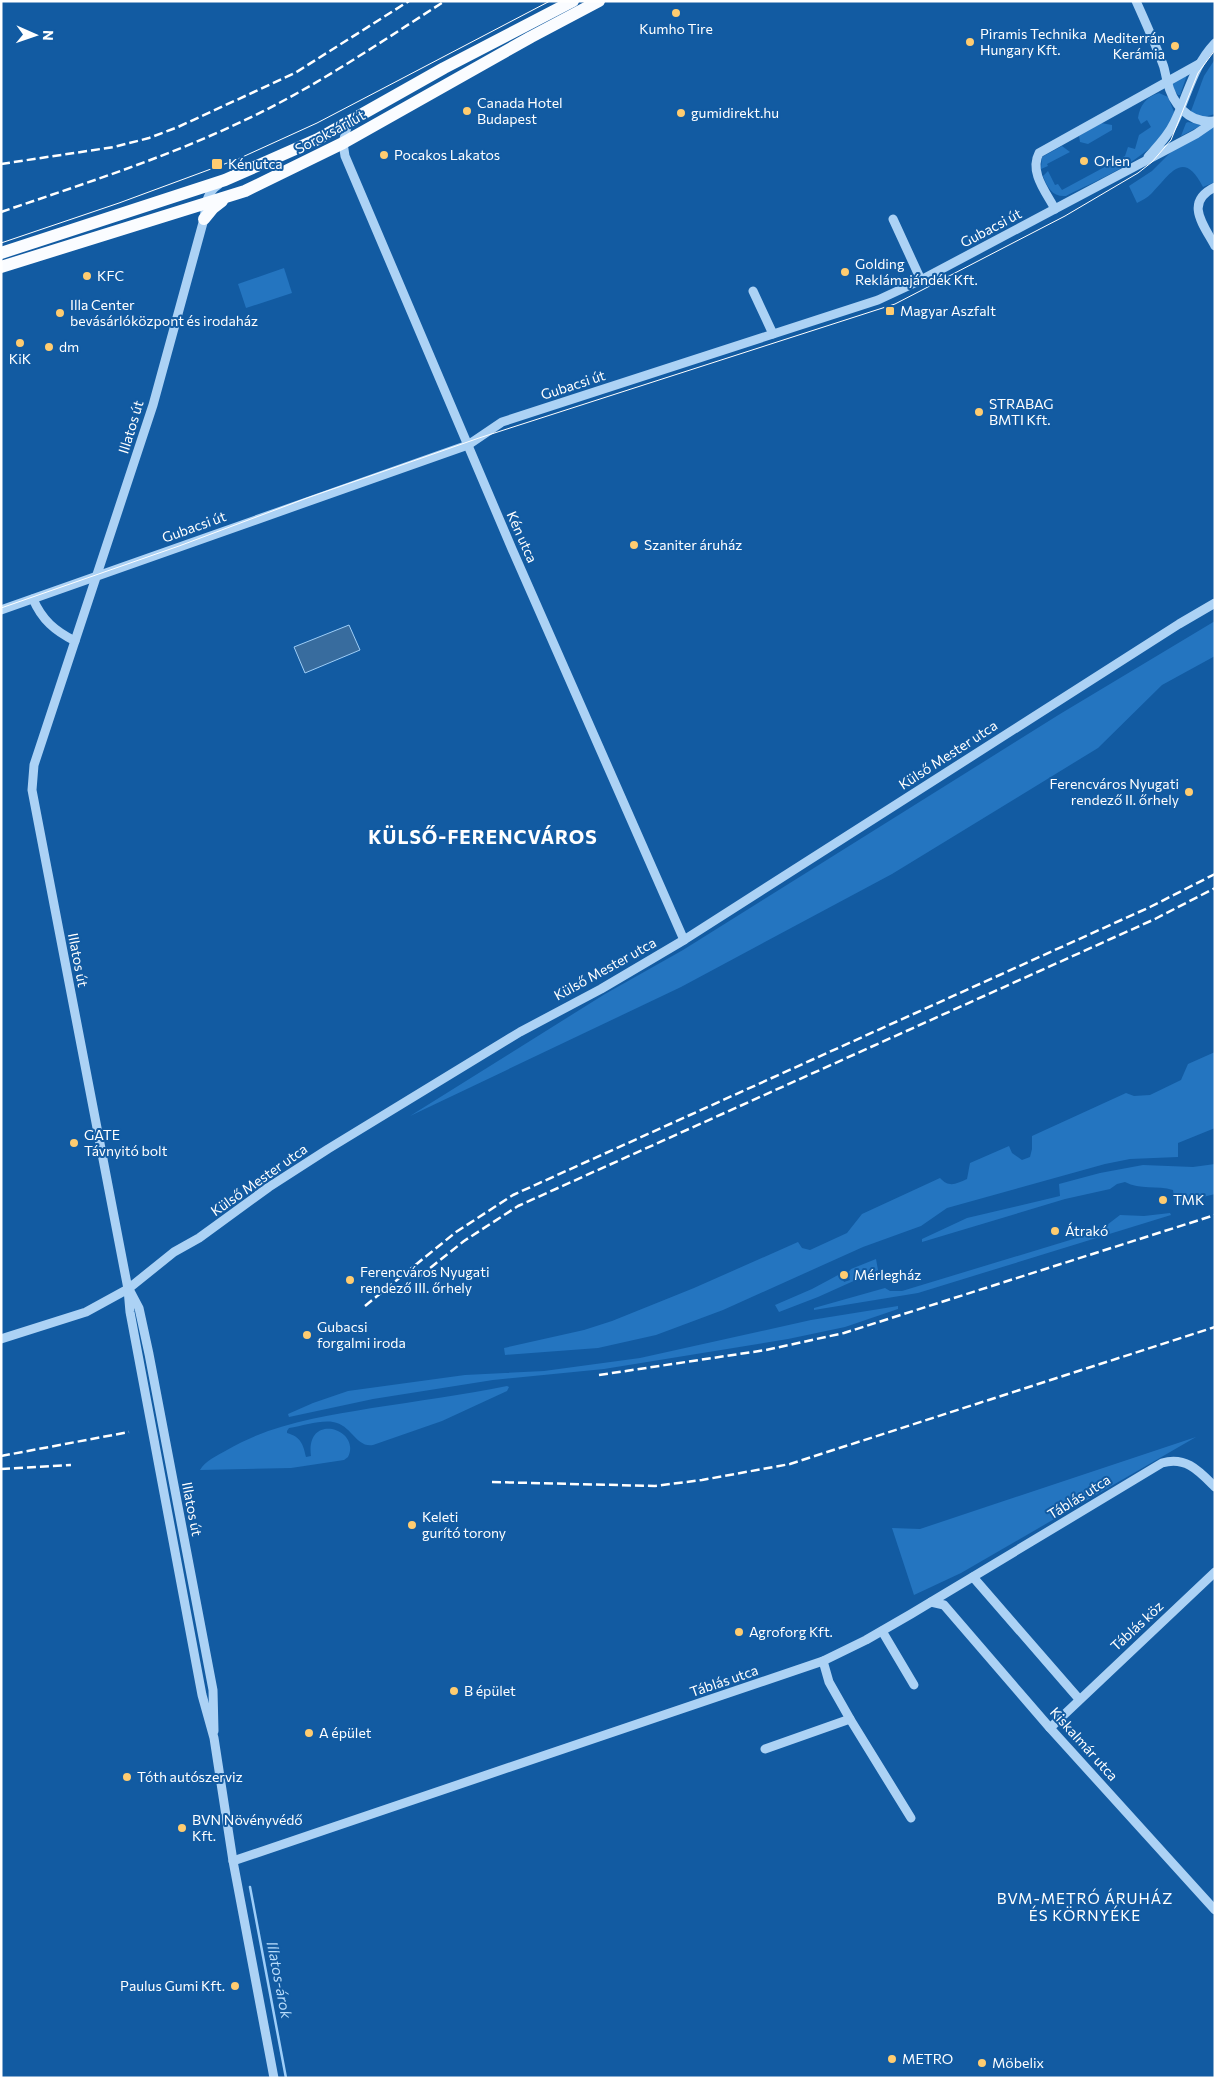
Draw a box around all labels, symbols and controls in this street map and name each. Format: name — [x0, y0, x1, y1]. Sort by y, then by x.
marker: Kumho Tire — [670, 7, 682, 19]
north arrow — [10, 10, 60, 60]
place label: Kumho Tire — [639, 20, 713, 37]
place label: Piramis Technika Hungary Kft. — [980, 25, 1087, 58]
place label: Mediterrán Kerámia — [1093, 29, 1165, 62]
text: N — [40, 30, 57, 41]
marker: Piramis Technika Hungary Kft. — [964, 36, 976, 48]
marker: Mediterrán Kerámia — [1169, 40, 1181, 52]
place label: Canada Hotel Budapest — [477, 94, 563, 127]
place label: gumidirekt.hu — [691, 104, 779, 121]
marker: Canada Hotel Budapest — [461, 105, 473, 117]
street label: Soroksári út — [292, 106, 368, 157]
marker: gumidirekt.hu — [675, 107, 687, 119]
place label: Pocakos Lakatos — [394, 146, 500, 163]
marker: Pocakos Lakatos — [378, 149, 390, 161]
place label: Orlen — [1094, 152, 1130, 169]
place label: Kén utca — [228, 155, 283, 172]
marker: Orlen — [1078, 155, 1090, 167]
marker: Kén utca — [210, 157, 224, 171]
street label: Gubacsi út — [957, 204, 1024, 251]
place label: Golding Reklámajándék Kft. — [855, 255, 978, 288]
marker: Golding Reklámajándék Kft. — [839, 266, 851, 278]
place label: KFC — [97, 267, 124, 284]
marker: KFC — [81, 270, 93, 282]
place label: Illa Center bevásárlóközpont és irodaház — [70, 296, 258, 329]
place label: Magyar Aszfalt — [900, 302, 996, 319]
marker: Magyar Aszfalt — [884, 305, 896, 317]
marker: Illa Center bevásárlóközpont és irodaház — [54, 307, 66, 319]
marker: KiK — [14, 337, 26, 349]
place label: dm — [59, 338, 79, 355]
marker: dm — [43, 341, 55, 353]
place label: KiK — [9, 350, 31, 367]
street label: Gubacsi út — [538, 366, 607, 403]
place label: STRABAG BMTI Kft. — [989, 395, 1054, 428]
street label: Illatos út — [114, 398, 147, 456]
marker: STRABAG BMTI Kft. — [973, 406, 985, 418]
street label: Gubacsi út — [160, 507, 228, 546]
street label: Kén utca — [504, 508, 541, 565]
place label: Szaniter áruház — [644, 536, 742, 553]
marker: Szaniter áruház — [628, 539, 640, 551]
street label: Külső Mester utca — [895, 716, 1000, 793]
place label: Ferencváros Nyugati rendező II. őrhely — [1050, 775, 1179, 808]
marker: Ferencváros Nyugati rendező II. őrhely — [1183, 786, 1195, 798]
district label: KÜLSŐ-FERENCVÁROS — [368, 825, 598, 848]
street label: Illatos út — [65, 931, 92, 989]
street label: Külső Mester utca — [551, 933, 659, 1004]
place label: GATE Távnyitó bolt — [84, 1126, 168, 1159]
marker: GATE Távnyitó bolt — [68, 1137, 80, 1149]
street label: Külső Mester utca — [207, 1140, 310, 1219]
place label: TMK — [1173, 1191, 1204, 1208]
marker: TMK — [1157, 1194, 1169, 1206]
place label: Átrakó — [1065, 1222, 1108, 1239]
marker: Átrakó — [1049, 1225, 1061, 1237]
place label: Ferencváros Nyugati rendező III. őrhely — [360, 1263, 489, 1296]
place label: Mérlegház — [854, 1266, 921, 1283]
marker: Mérlegház — [838, 1269, 850, 1281]
marker: Ferencváros Nyugati rendező III. őrhely — [344, 1274, 356, 1286]
place label: Gubacsi forgalmi iroda — [317, 1318, 406, 1351]
marker: Gubacsi forgalmi iroda — [301, 1329, 313, 1341]
street label: Táblás utca — [1044, 1471, 1113, 1523]
street label: Illatos út — [179, 1480, 206, 1538]
place label: Keleti gurító torony — [422, 1508, 506, 1541]
marker: Keleti gurító torony — [406, 1519, 418, 1531]
street label: Táblás köz — [1107, 1597, 1167, 1654]
place label: Agroforg Kft. — [749, 1623, 833, 1640]
marker: Agroforg Kft. — [733, 1626, 745, 1638]
street label: Táblás utca — [688, 1661, 760, 1700]
place label: B épület — [464, 1682, 516, 1699]
marker: B épület — [448, 1685, 460, 1697]
street label: Kiskalmár utca — [1047, 1703, 1122, 1784]
place label: A épület — [319, 1724, 372, 1741]
marker: A épület — [303, 1727, 315, 1739]
place label: Tóth autószerviz — [137, 1768, 243, 1785]
marker: Tóth autószerviz — [121, 1771, 133, 1783]
place label: BVN Növényvédő Kft. — [192, 1811, 303, 1844]
marker: BVN Növényvédő Kft. — [176, 1822, 188, 1834]
district label: BVM-METRÓ ÁRUHÁZ ÉS KÖRNYÉKE — [997, 1888, 1173, 1924]
water label: Illatos-árok — [264, 1940, 296, 2021]
place label: Paulus Gumi Kft. — [120, 1977, 225, 1994]
marker: Paulus Gumi Kft. — [229, 1980, 241, 1992]
place label: METRO — [902, 2050, 953, 2067]
marker: METRO — [886, 2053, 898, 2065]
place label: Möbelix — [992, 2054, 1045, 2071]
marker: Möbelix — [976, 2057, 988, 2069]

